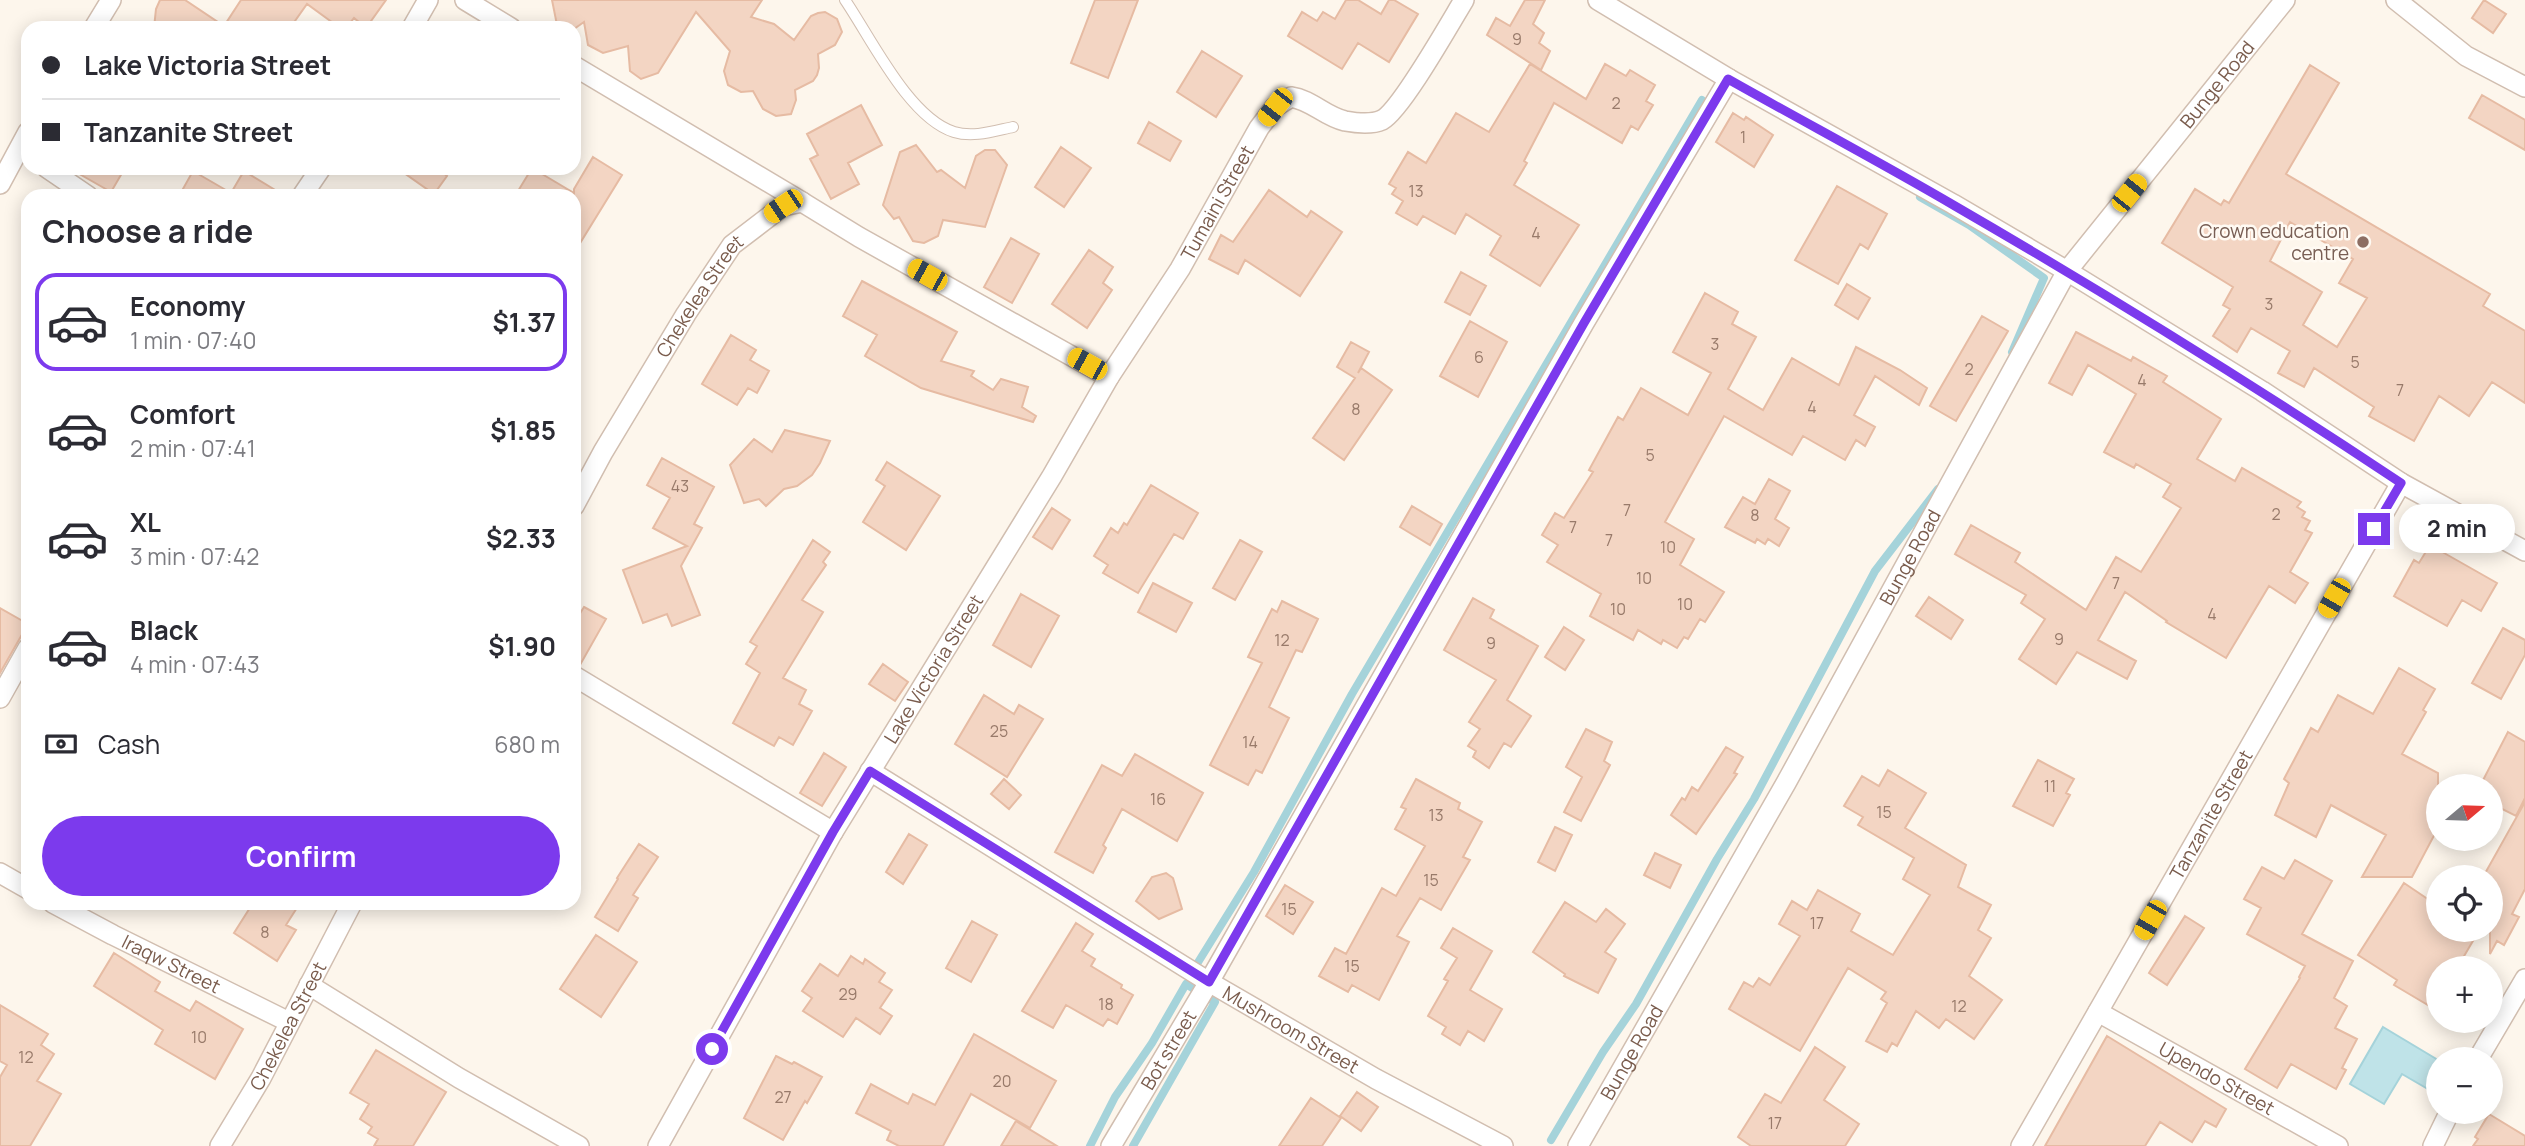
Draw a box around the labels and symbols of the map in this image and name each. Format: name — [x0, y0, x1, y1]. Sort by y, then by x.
house number: 9 — [1512, 28, 1522, 50]
street label: Bunge Road — [2174, 35, 2260, 134]
car — [1254, 84, 1297, 130]
house number: 2 — [1611, 92, 1621, 114]
house number: 1 — [1740, 126, 1746, 148]
street label: Tumaini Street — [1175, 140, 1260, 265]
car — [2108, 170, 2151, 216]
house number: 13 — [1408, 180, 1424, 202]
car — [760, 186, 807, 226]
place label: Crown education centre — [2199, 218, 2349, 266]
house number: 4 — [1531, 222, 1541, 244]
street label: Chekelea Street — [650, 228, 748, 362]
marker: Crown education centre — [2355, 234, 2371, 250]
car — [904, 256, 951, 294]
house number: 3 — [2265, 293, 2273, 315]
house number: 3 — [1711, 333, 1719, 355]
car — [1064, 345, 1111, 383]
house number: 6 — [1474, 346, 1484, 368]
house number: 5 — [2350, 351, 2360, 373]
house number: 2 — [1964, 358, 1974, 380]
house number: 4 — [2137, 369, 2147, 391]
house number: 7 — [2396, 379, 2404, 401]
house number: 4 — [1807, 396, 1817, 418]
house number: 8 — [1351, 398, 1361, 420]
house number: 5 — [1645, 444, 1655, 466]
house number: 43 — [671, 475, 689, 497]
house number: 7 — [1623, 499, 1631, 521]
house number: 2 — [2271, 503, 2281, 525]
house number: 8 — [1750, 504, 1760, 526]
callout: 2 min — [2398, 504, 2514, 554]
street label: Bunge Road — [1873, 505, 1947, 610]
route end — [2358, 513, 2390, 545]
house number: 7 — [1569, 516, 1577, 538]
house number: 7 — [1605, 529, 1613, 551]
house number: 10 — [1660, 536, 1676, 558]
house number: 10 — [1636, 567, 1652, 589]
house number: 7 — [2112, 572, 2120, 594]
car — [2315, 575, 2354, 621]
street label: Lake Victoria Street — [878, 589, 989, 748]
house number: 10 — [1677, 593, 1693, 615]
house number: 10 — [1610, 598, 1626, 620]
house number: 4 — [2207, 603, 2217, 625]
house number: 9 — [2054, 628, 2064, 650]
house number: 12 — [1274, 629, 1290, 651]
house number: 9 — [1486, 632, 1496, 654]
house number: 25 — [990, 720, 1008, 742]
house number: 14 — [1242, 731, 1258, 753]
street label: Tanzanite Street — [2163, 745, 2258, 884]
north arrow — [2426, 774, 2502, 850]
house number: 11 — [2044, 775, 2056, 797]
house number: 16 — [1150, 788, 1166, 810]
house number: 15 — [1876, 801, 1892, 823]
house number: 13 — [1428, 804, 1444, 826]
house number: 15 — [1423, 869, 1439, 891]
car — [2131, 897, 2170, 943]
house number: 15 — [1281, 898, 1297, 920]
house number: 17 — [1810, 912, 1824, 934]
house number: 8 — [260, 921, 270, 943]
street label: Iraqw Street — [118, 928, 225, 999]
house number: 15 — [1344, 955, 1360, 977]
street label: Chekelea Street — [243, 957, 332, 1095]
street label: Mushroom Street — [1218, 980, 1364, 1079]
house number: 29 — [838, 983, 858, 1005]
house number: 18 — [1098, 993, 1114, 1015]
house number: 12 — [1951, 995, 1967, 1017]
street label: Bunge Road — [1594, 1000, 1669, 1105]
street label: Bot street — [1135, 1005, 1202, 1094]
house number: 10 — [191, 1026, 207, 1048]
route start — [696, 1033, 728, 1065]
street label: Upendo Street — [2154, 1036, 2279, 1121]
house number: 12 — [18, 1046, 34, 1068]
house number: 20 — [993, 1070, 1011, 1092]
house number: 27 — [774, 1086, 792, 1108]
house number: 17 — [1768, 1112, 1782, 1134]

